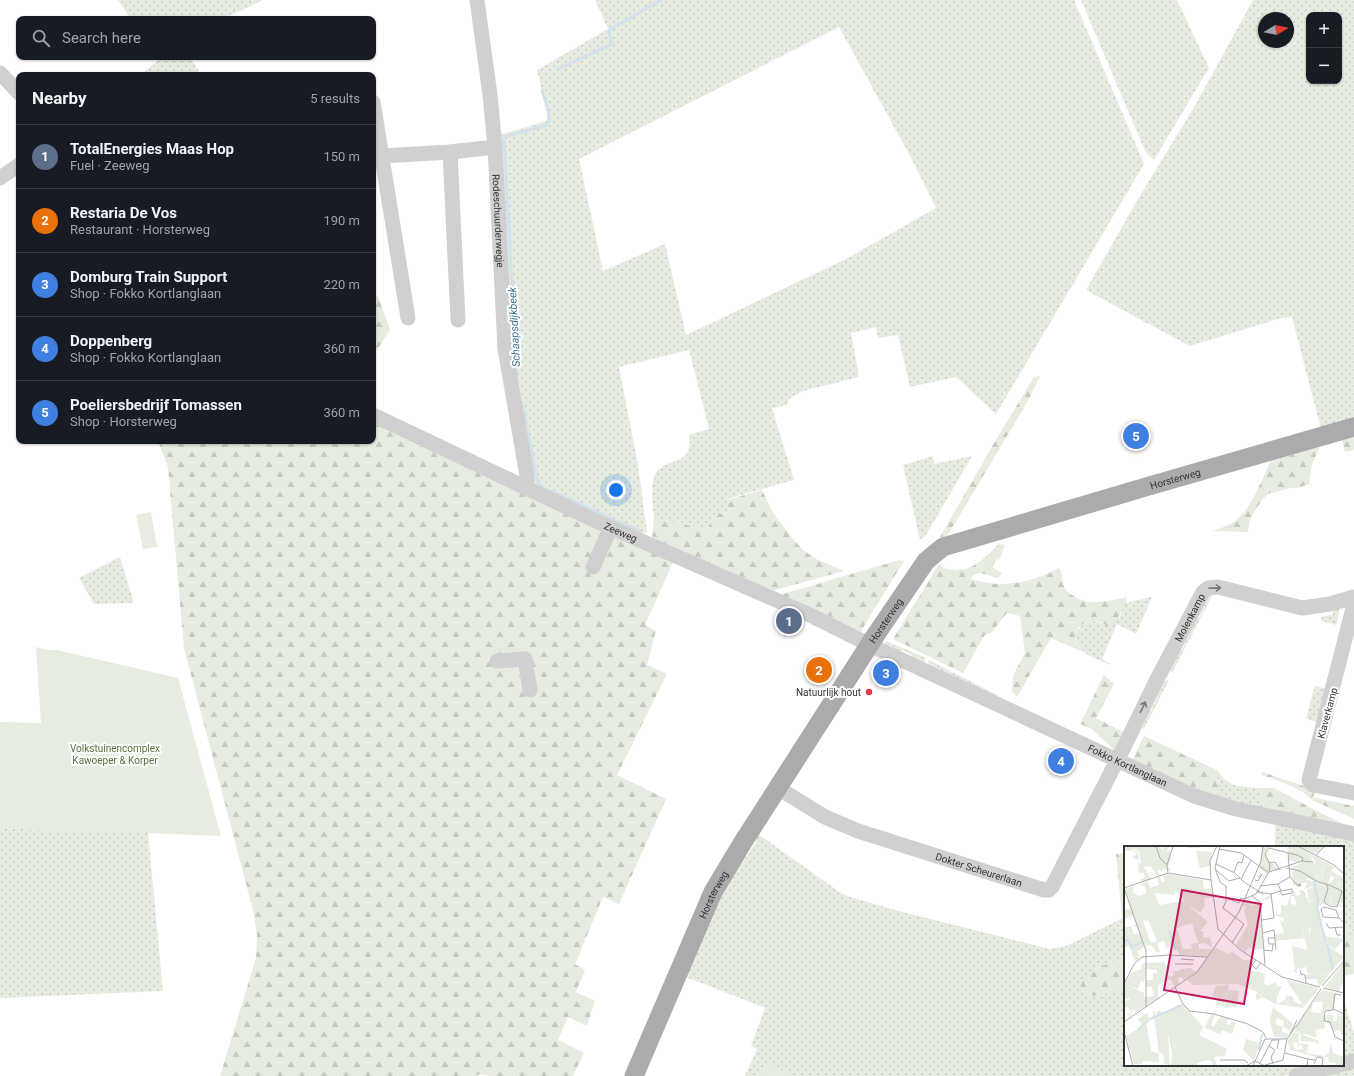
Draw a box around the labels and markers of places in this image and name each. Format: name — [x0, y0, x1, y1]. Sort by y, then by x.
pin: 5 — [1123, 421, 1149, 451]
pin: 1 — [776, 606, 802, 636]
pin: 2 — [806, 655, 832, 685]
pin: 3 — [873, 658, 899, 688]
place label: Natuurlijk hout — [796, 687, 861, 698]
marker: Natuurlijk hout — [864, 687, 874, 697]
pin: 4 — [1048, 746, 1074, 776]

